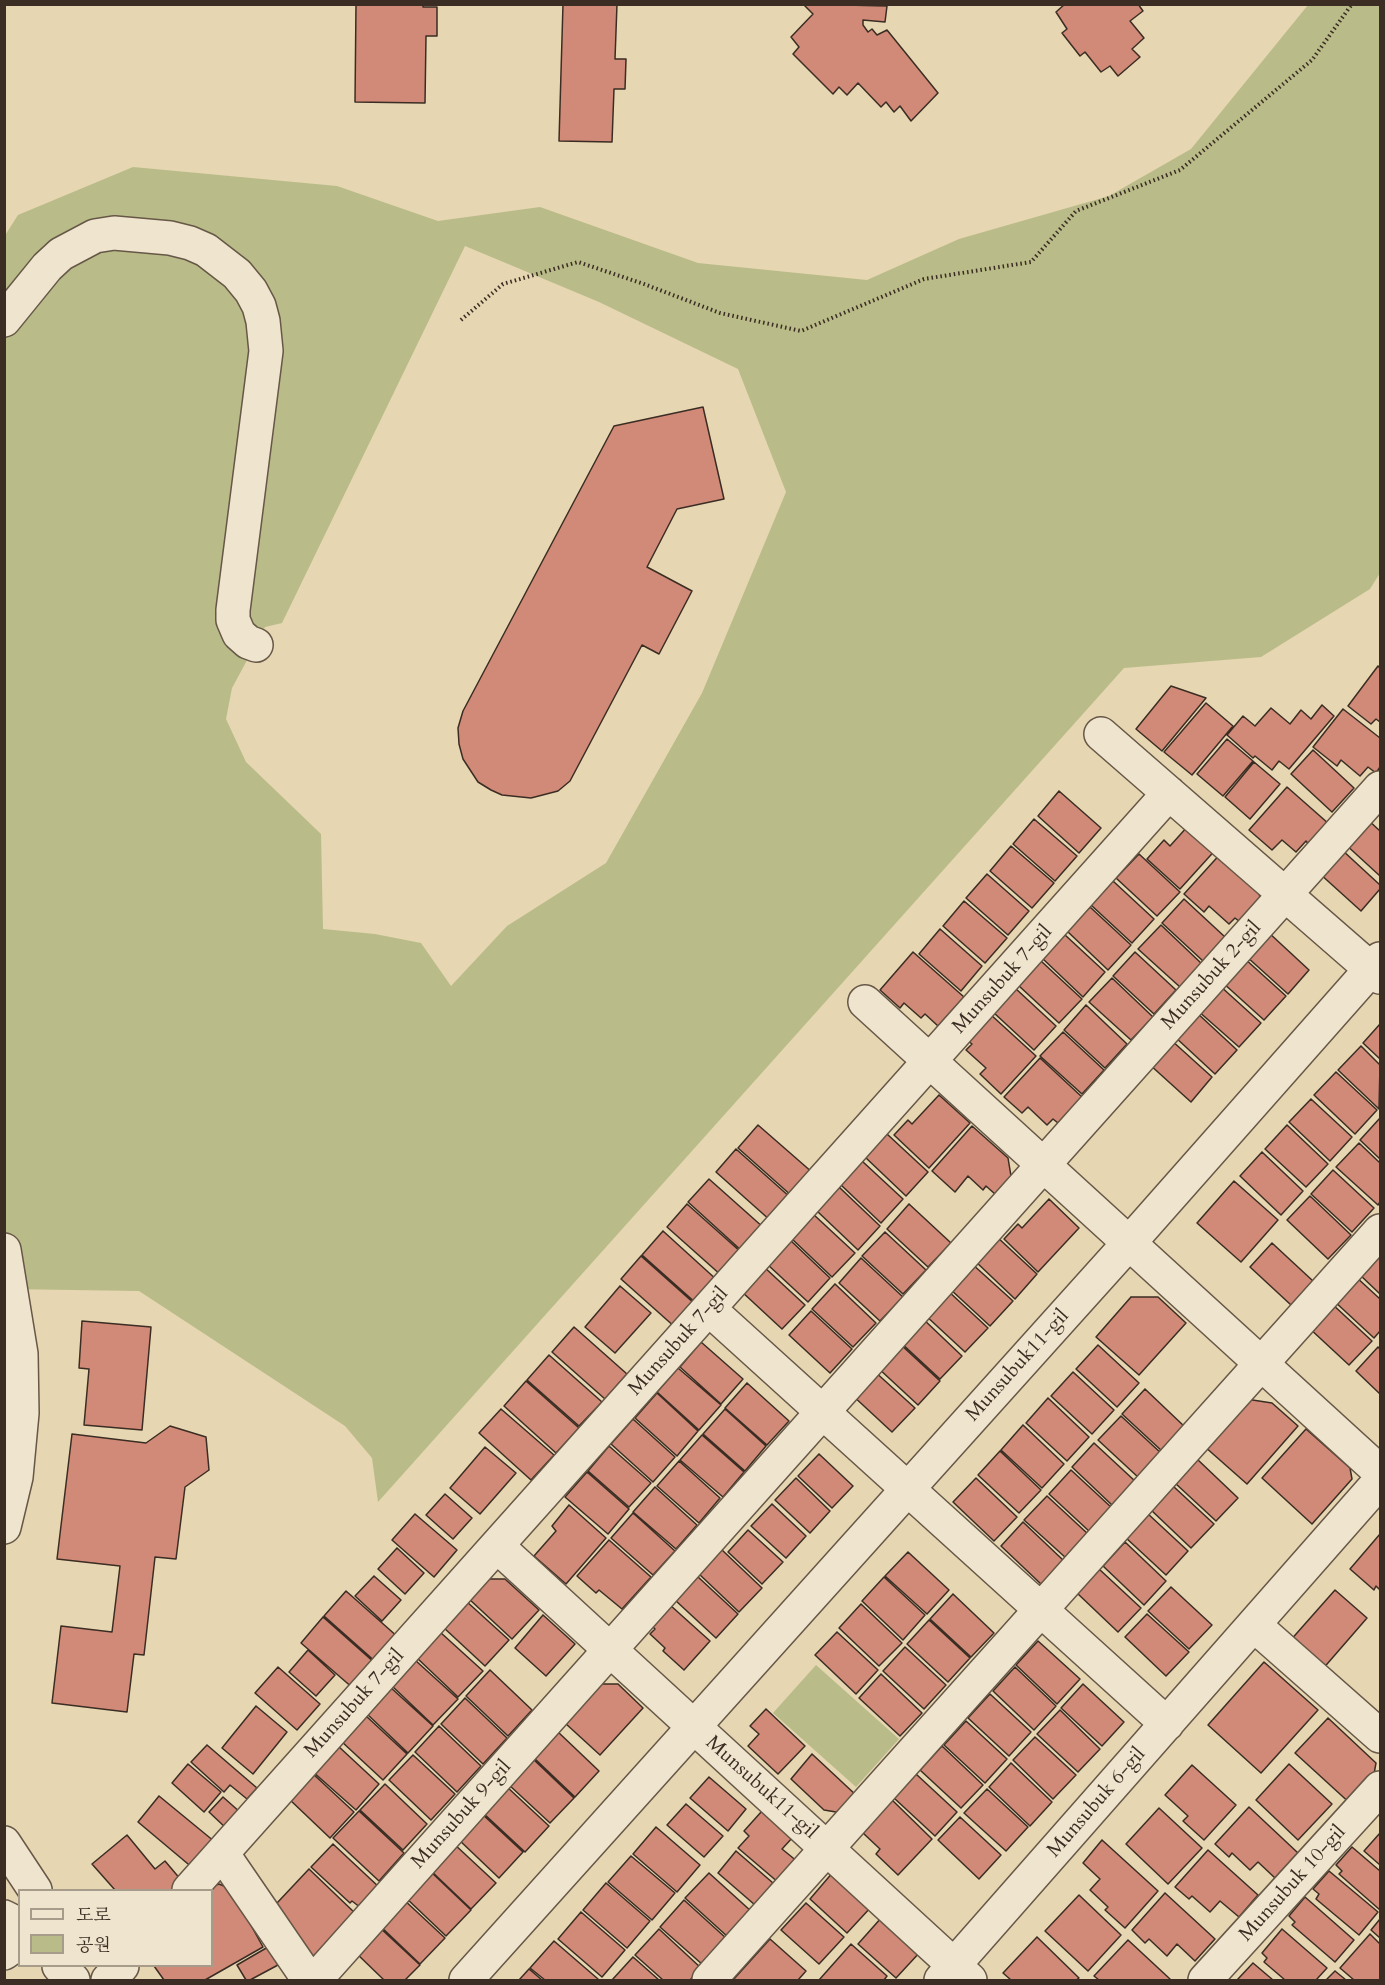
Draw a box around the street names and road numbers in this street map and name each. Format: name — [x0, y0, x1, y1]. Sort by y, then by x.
street label: Munsubuk 2-gil — [1157, 917, 1267, 1035]
street label: Munsubuk 7-gil — [948, 921, 1058, 1039]
street label: Munsubuk 7-gil — [624, 1283, 734, 1401]
street label: Munsubuk11-gil — [961, 1305, 1075, 1427]
street label: Munsubuk 7-gil — [300, 1645, 410, 1763]
street label: Munsubuk11-gil — [700, 1731, 822, 1845]
street label: Munsubuk 6-gil — [1043, 1743, 1151, 1863]
street label: Munsubuk 9-gil — [407, 1756, 517, 1874]
street label: Munsubuk 10-gil — [1235, 1821, 1351, 1947]

